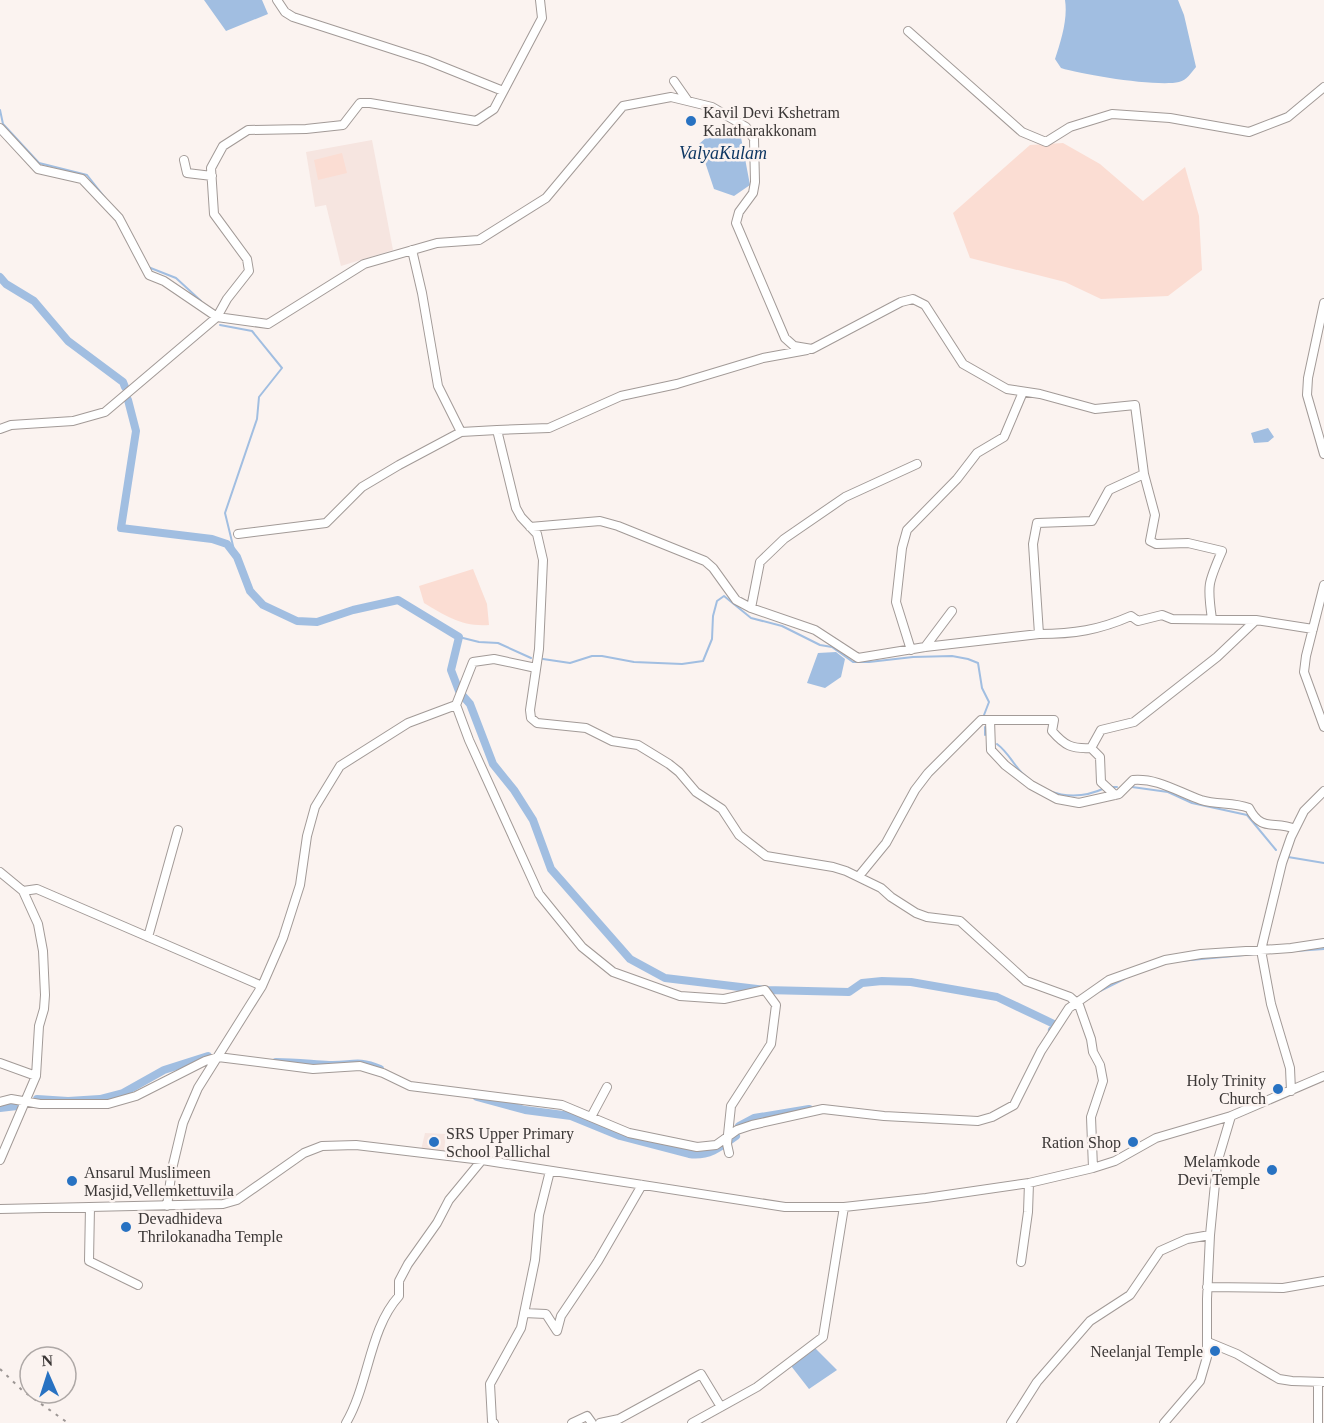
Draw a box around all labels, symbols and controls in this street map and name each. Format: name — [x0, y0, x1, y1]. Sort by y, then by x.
place label: Kavil Devi Kshetram Kalatharakkonam — [703, 104, 840, 139]
marker: Kavil Devi Kshetram Kalatharakkonam — [684, 114, 698, 128]
water label: ValyaKulam — [679, 143, 767, 163]
place label: Holy Trinity Church — [1186, 1072, 1266, 1107]
marker: Holy Trinity Church — [1271, 1082, 1285, 1096]
place label: SRS Upper Primary School Pallichal — [446, 1125, 574, 1160]
place label: Ration Shop — [1041, 1134, 1121, 1152]
marker: SRS Upper Primary School Pallichal — [427, 1135, 441, 1149]
marker: Ration Shop — [1126, 1135, 1140, 1149]
place label: Melamkode Devi Temple — [1177, 1153, 1260, 1189]
marker: Melamkode Devi Temple — [1265, 1163, 1279, 1177]
place label: Ansarul Muslimeen Masjid,Vellemkettuvila — [84, 1164, 234, 1200]
marker: Ansarul Muslimeen Masjid,Vellemkettuvila — [65, 1174, 79, 1188]
place label: Devadhideva Thrilokanadha Temple — [138, 1210, 283, 1246]
marker: Devadhideva Thrilokanadha Temple — [119, 1220, 133, 1234]
place label: Neelanjal Temple — [1090, 1343, 1203, 1361]
marker: Neelanjal Temple — [1208, 1344, 1222, 1358]
north arrow — [18, 1345, 78, 1405]
text: N — [41, 1352, 54, 1369]

